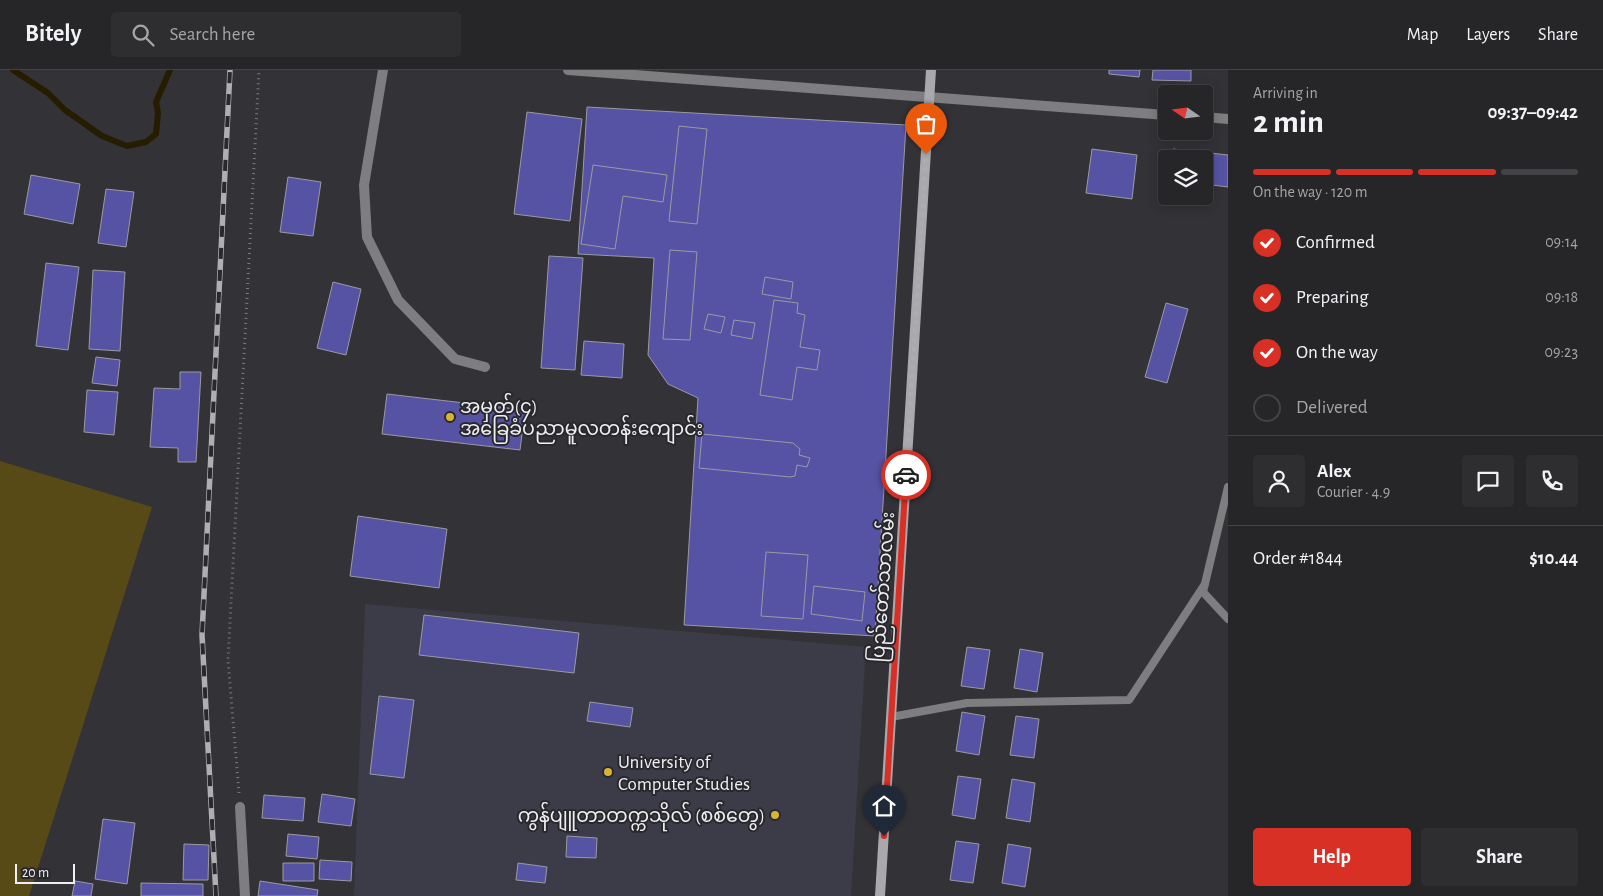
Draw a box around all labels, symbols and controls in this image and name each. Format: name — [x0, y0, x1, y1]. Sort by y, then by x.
search box — [111, 12, 461, 57]
icon: search — [129, 21, 157, 49]
text: Bitely — [25, 22, 81, 46]
text: Search here — [169, 25, 255, 44]
text: Map — [1407, 26, 1438, 44]
text: Layers — [1466, 26, 1510, 44]
text: Share — [1538, 26, 1578, 44]
north arrow — [1158, 85, 1212, 140]
map controls — [1158, 85, 1213, 205]
text: Arriving in — [1253, 85, 1318, 101]
pin — [905, 103, 947, 154]
text: 09:37–09:42 — [1487, 103, 1578, 122]
text: 2 min — [1253, 106, 1324, 138]
icon: bag — [912, 110, 940, 138]
button: layers — [1158, 150, 1213, 205]
text: On the way · 120 m — [1253, 184, 1368, 200]
icon: check — [1253, 229, 1281, 257]
text: Confirmed — [1296, 233, 1375, 252]
text: 09:14 — [1545, 234, 1578, 250]
icon: check — [1253, 284, 1281, 312]
text: Preparing — [1296, 288, 1369, 307]
text: 09:18 — [1545, 289, 1578, 305]
icon: check — [1253, 339, 1281, 367]
text: On the way — [1296, 343, 1378, 362]
text: 09:23 — [1544, 344, 1578, 360]
place label: အမှတ်(၄) အခြေခံပညာမူလတန်းကျောင်း — [460, 392, 703, 445]
text: Delivered — [1296, 398, 1368, 417]
marker: အမှတ်(၄) အခြေခံပညာမူလတန်းကျောင်း — [444, 411, 456, 423]
courier — [881, 450, 931, 500]
button: person — [1253, 455, 1305, 507]
button: chat — [1462, 455, 1514, 507]
button: phone — [1526, 455, 1578, 507]
icon: car — [892, 461, 920, 489]
text: Alex — [1317, 462, 1351, 481]
text: Courier · 4.9 — [1317, 484, 1390, 500]
street label: ပြည်တော်သာလမ်း — [863, 511, 903, 663]
text: Order #1844 — [1253, 549, 1343, 568]
text: $10.44 — [1529, 549, 1578, 568]
place label: University of Computer Studies — [618, 753, 750, 794]
marker: University of Computer Studies — [602, 766, 614, 778]
pin — [863, 785, 905, 836]
icon: home — [870, 792, 898, 820]
place label: ကွန်ပျူတာတက္ကသိုလ် (စစ်တွေ) — [518, 801, 765, 832]
marker: ကွန်ပျူတာတက္ကသိုလ် (စစ်တွေ) — [769, 809, 781, 821]
button: Help — [1253, 828, 1411, 886]
button: Share — [1421, 828, 1578, 886]
scale bar — [15, 861, 75, 884]
text: 20 m — [22, 866, 49, 880]

